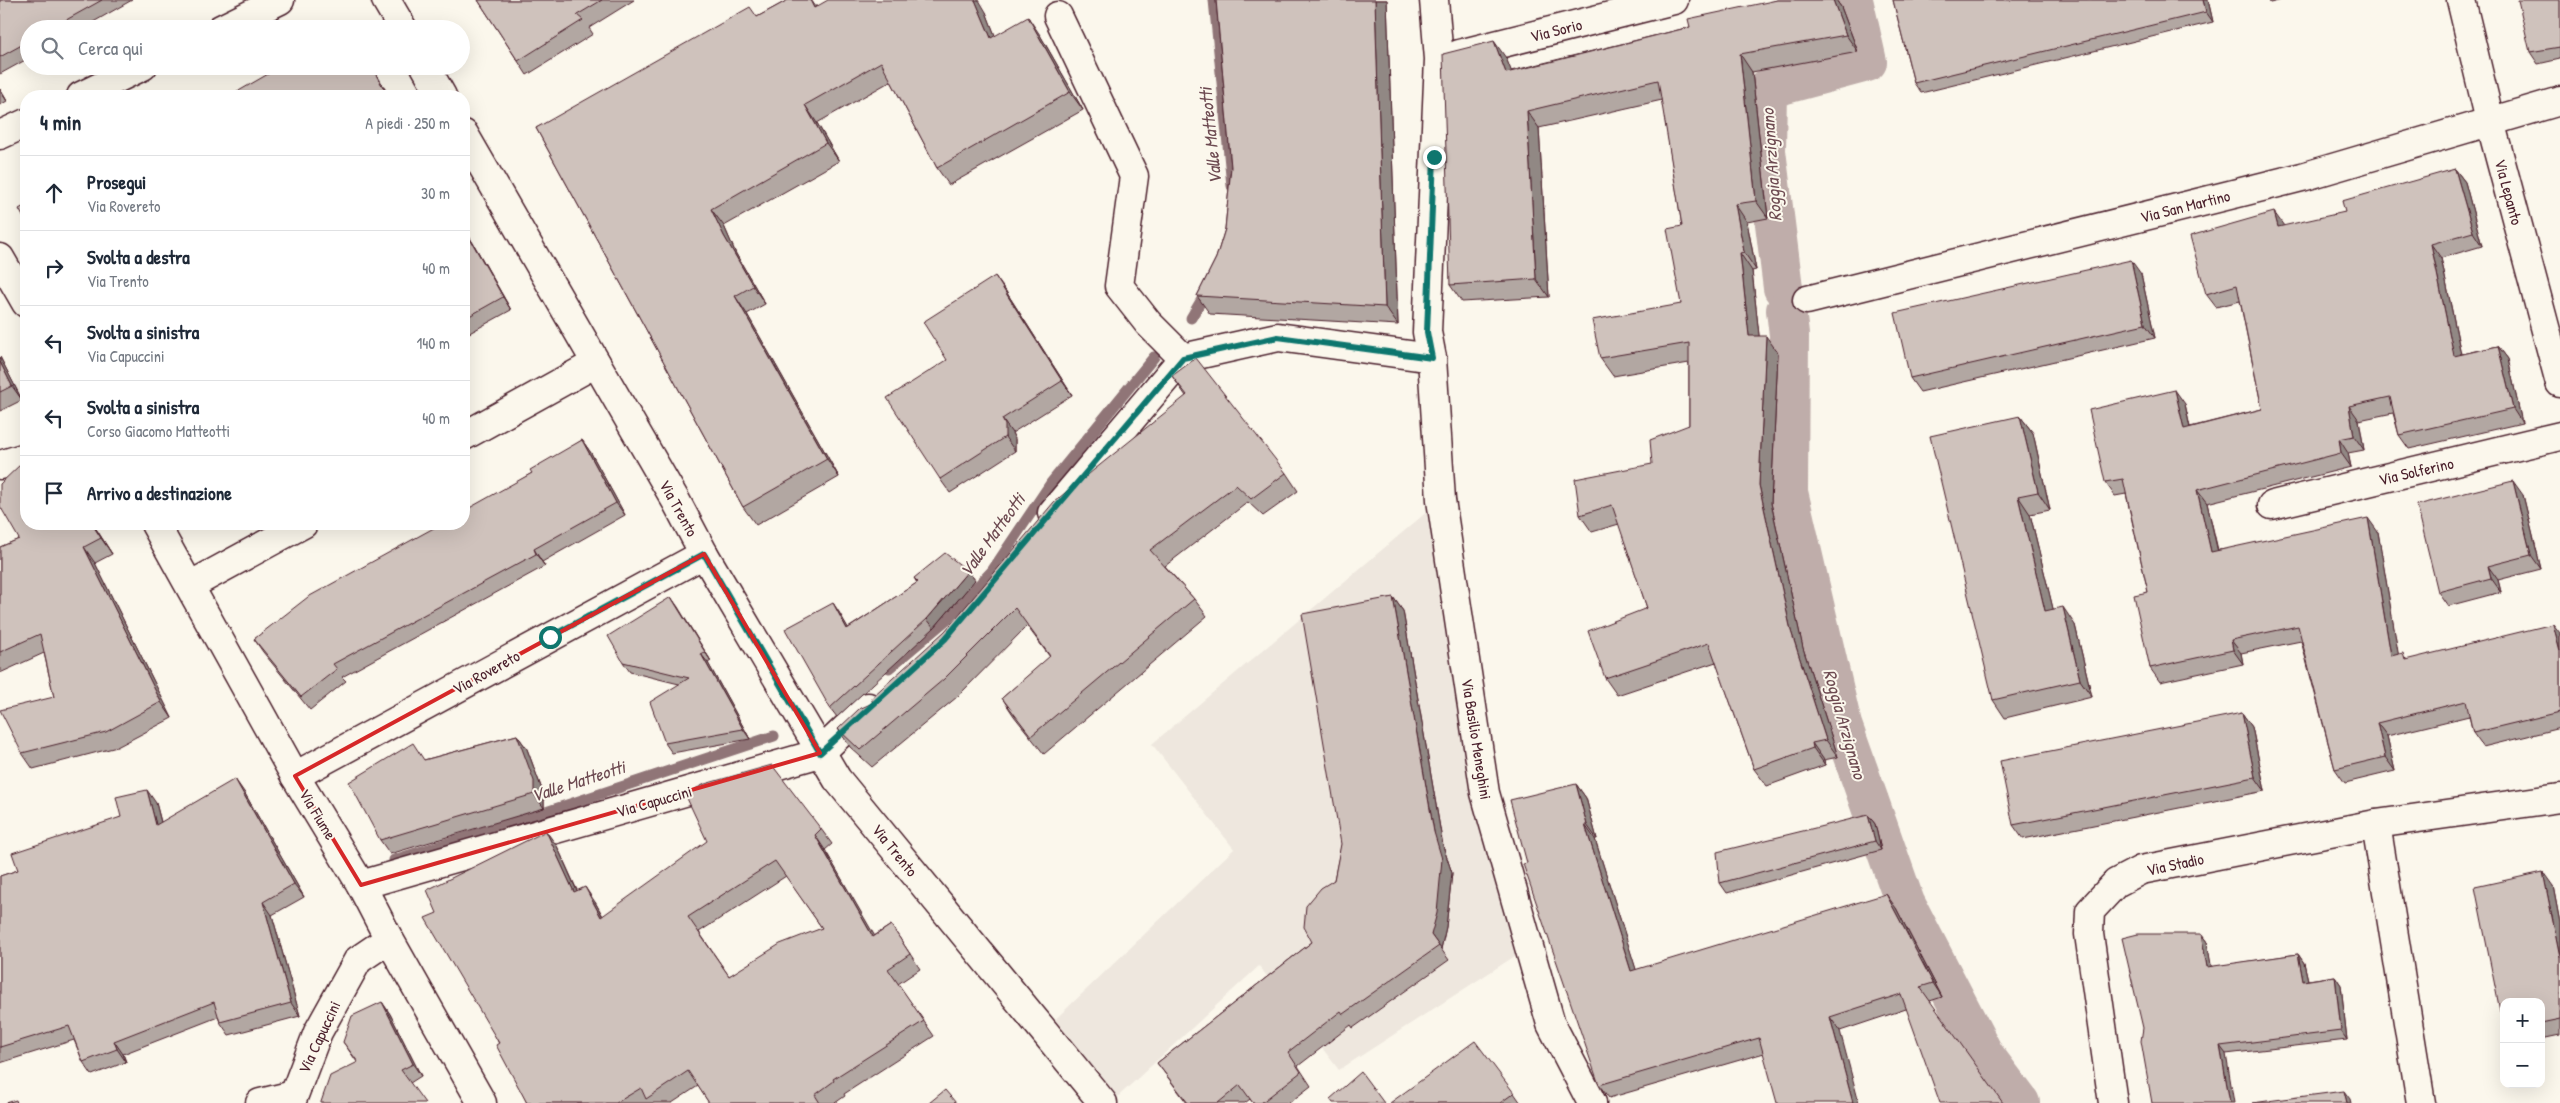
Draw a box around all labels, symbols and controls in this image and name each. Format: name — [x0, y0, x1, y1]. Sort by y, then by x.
street label: Via Sorio — [1528, 13, 1585, 47]
search box — [20, 20, 470, 75]
icon: search — [38, 34, 66, 62]
text: Cerca qui — [78, 35, 143, 61]
water label: Valle Matteotti — [1192, 84, 1228, 186]
water label: Roggia Arzignano — [1754, 106, 1787, 222]
text: 4 min — [40, 108, 81, 137]
text: A piedi · 250 m — [365, 112, 450, 134]
route end — [1423, 146, 1446, 169]
street label: Via Lepanto — [2490, 157, 2528, 228]
text: Prosegui — [87, 169, 146, 195]
icon: ahead — [40, 179, 68, 207]
text: 30 m — [421, 182, 450, 204]
street label: Via San Martino — [2138, 184, 2233, 228]
text: Via Rovereto — [87, 195, 161, 217]
text: Svolta a destra — [87, 244, 190, 270]
icon: right — [40, 254, 68, 282]
text: 40 m — [422, 257, 450, 279]
text: Via Trento — [87, 270, 149, 292]
text: Svolta a sinistra — [87, 319, 199, 345]
icon: left — [40, 329, 68, 357]
text: 140 m — [416, 332, 450, 354]
text: Via Capuccini — [87, 345, 165, 367]
text: Svolta a sinistra — [87, 394, 199, 420]
icon: left — [40, 404, 68, 432]
text: 40 m — [422, 407, 450, 429]
text: Corso Giacomo Matteotti — [87, 420, 230, 442]
street label: Via Solferino — [2376, 452, 2456, 490]
street label: Via Trento — [654, 476, 704, 541]
icon: arrive — [40, 479, 68, 507]
text: Arrivo a destinazione — [87, 480, 232, 506]
water label: Valle Matteotti — [953, 487, 1032, 582]
route start — [539, 626, 562, 649]
street label: Via Rovereto — [449, 644, 524, 699]
water label: Roggia Arzignano — [1817, 666, 1873, 783]
street label: Via Basilio Meneghini — [1457, 677, 1497, 801]
water label: Valle Matteotti — [528, 753, 630, 808]
street label: Via Capuccini — [614, 780, 694, 822]
street label: Via Fiume — [294, 784, 342, 844]
street label: Via Trento — [867, 819, 923, 881]
street label: Via Stadio — [2144, 847, 2206, 881]
street label: Via Capuccini — [293, 997, 345, 1077]
map controls — [2500, 998, 2545, 1088]
button: + — [2500, 998, 2545, 1043]
button: − — [2500, 1043, 2545, 1088]

